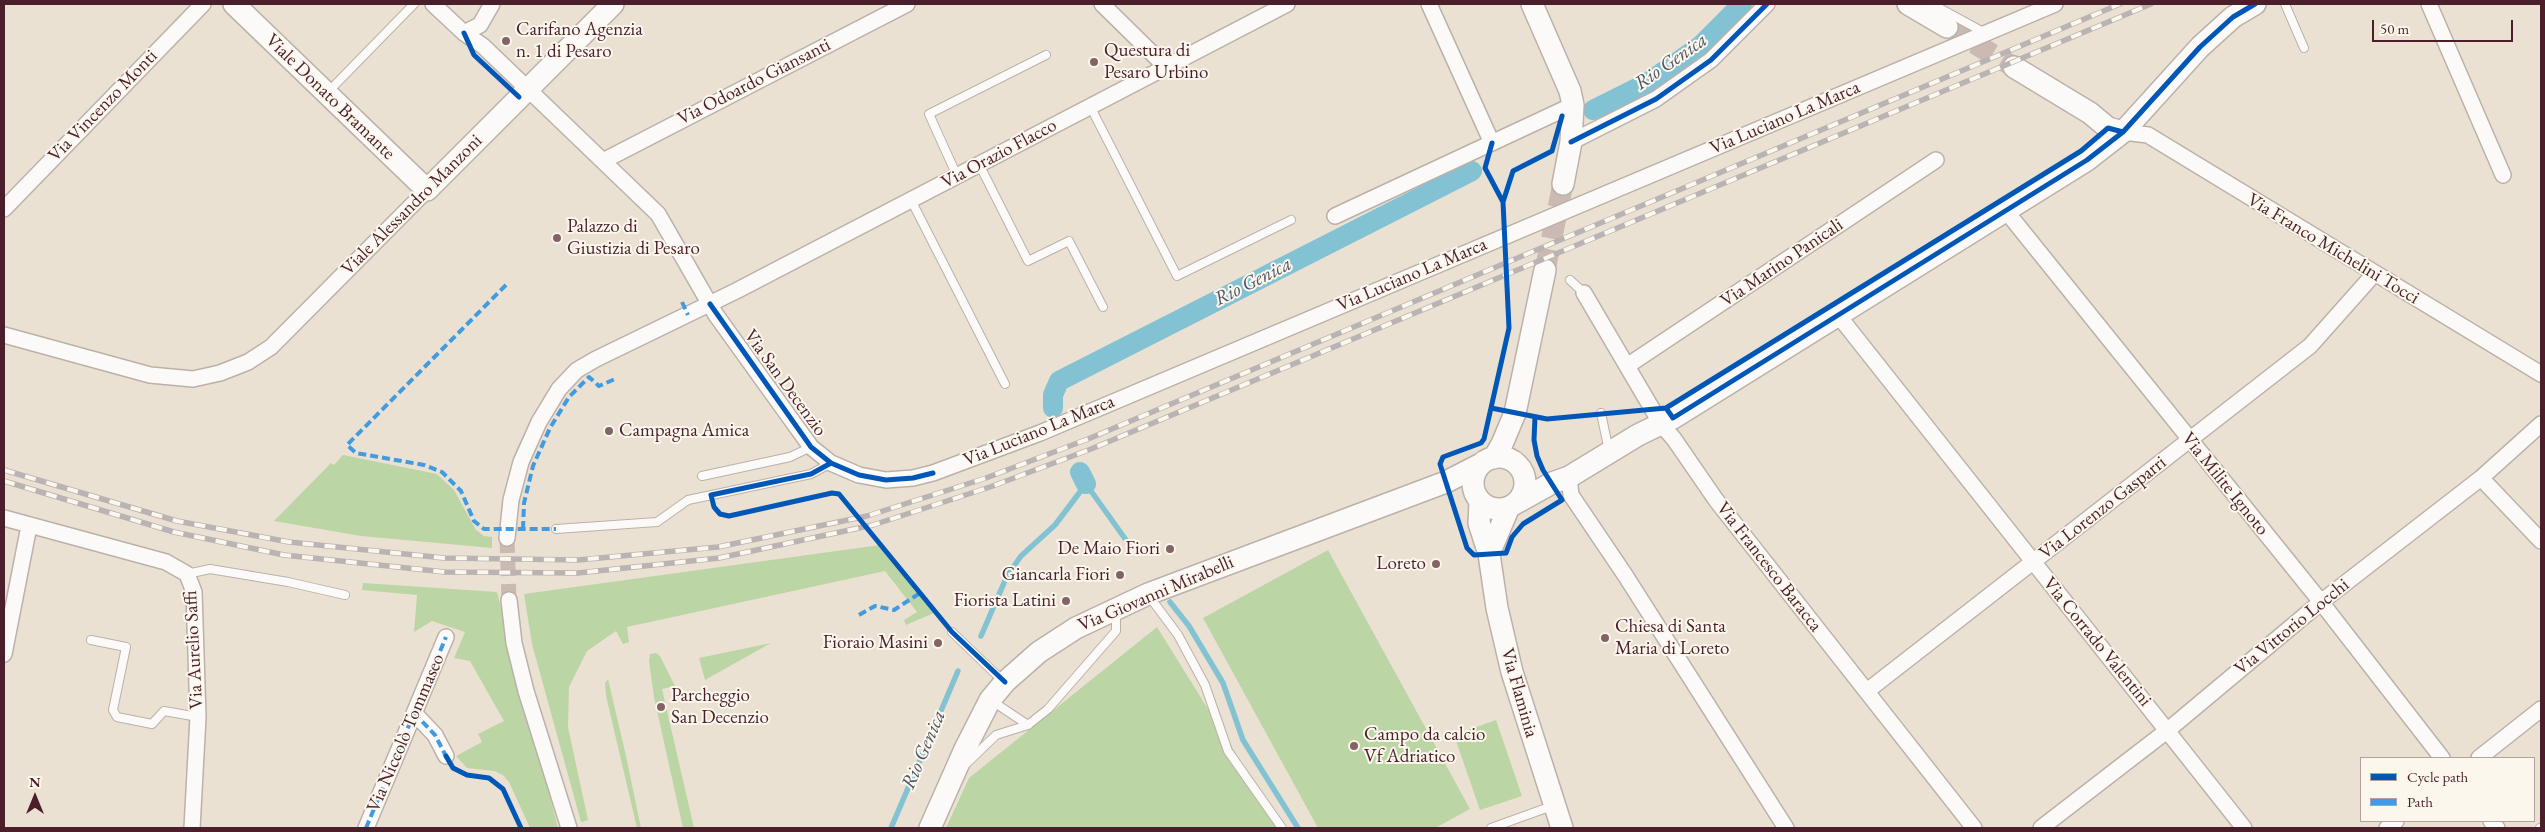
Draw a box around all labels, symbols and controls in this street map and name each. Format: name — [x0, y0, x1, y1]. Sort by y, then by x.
scale bar — [2375, 10, 2516, 42]
place label: Carifano Agenzia n. 1 di Pesaro — [516, 19, 643, 63]
text: 50 m — [2380, 19, 2409, 38]
water label: Rio Genica — [1630, 28, 1712, 96]
street label: Viale Donato Bramante — [260, 29, 400, 165]
street label: Via Odoardo Giansanti — [674, 34, 834, 130]
marker: Carifano Agenzia n. 1 di Pesaro — [500, 35, 512, 47]
place label: Questura di Pesaro Urbino — [1104, 40, 1208, 84]
street label: Via Vincenzo Monti — [44, 45, 162, 167]
marker: Questura di Pesaro Urbino — [1088, 56, 1100, 68]
street label: Via Luciano La Marca — [1706, 76, 1864, 160]
street label: Via Orazio Flacco — [937, 114, 1061, 194]
street label: Viale Alessandro Manzoni — [337, 130, 487, 280]
street label: Via Franco Michelini Tocci — [2243, 189, 2423, 309]
street label: Via Marino Panicali — [1716, 214, 1848, 312]
place label: Palazzo di Giustizia di Pesaro — [567, 216, 700, 260]
marker: Palazzo di Giustizia di Pesaro — [551, 232, 563, 244]
street label: Via Luciano La Marca — [1333, 233, 1491, 317]
water label: Rio Genica — [1210, 252, 1296, 312]
street label: Via San Decenzio — [739, 325, 831, 441]
street label: Via Luciano La Marca — [960, 390, 1118, 472]
place label: Campagna Amica — [619, 420, 749, 442]
marker: Campagna Amica — [603, 425, 615, 437]
street label: Via Milite Ignoto — [2176, 428, 2274, 540]
street label: Via Lorenzo Gasparri — [2035, 451, 2171, 565]
street label: Via Francesco Baracca — [1711, 497, 1827, 637]
place label: De Maio Fiori — [1057, 538, 1160, 560]
marker: De Maio Fiori — [1164, 543, 1176, 555]
street label: Via Giovanni Mirabelli — [1075, 551, 1237, 637]
place label: Loreto — [1376, 553, 1426, 575]
marker: Loreto — [1430, 558, 1442, 570]
place label: Giancarla Fiori — [1002, 564, 1110, 586]
marker: Giancarla Fiori — [1114, 569, 1126, 581]
street label: Via Corrado Valentini — [2038, 573, 2156, 711]
street label: Via Vittorio Locchi — [2230, 574, 2354, 680]
street label: Via Aurelio Saffi — [180, 590, 208, 710]
place label: Fiorista Latini — [954, 590, 1056, 612]
marker: Fiorista Latini — [1060, 595, 1072, 607]
place label: Chiesa di Santa Maria di Loreto — [1615, 616, 1729, 660]
place label: Fioraio Masini — [823, 632, 928, 654]
marker: Chiesa di Santa Maria di Loreto — [1599, 632, 1611, 644]
marker: Fioraio Masini — [932, 637, 944, 649]
street label: Via Flaminia — [1495, 646, 1543, 740]
street label: Via Niccolò Tommaseo — [362, 650, 450, 816]
place label: Parcheggio San Decenzio — [671, 685, 769, 729]
marker: Parcheggio San Decenzio — [655, 701, 667, 713]
water label: Rio Genica — [897, 707, 951, 793]
place label: Campo da calcio Vf Adriatico — [1364, 724, 1485, 768]
marker: Campo da calcio Vf Adriatico — [1348, 740, 1360, 752]
legend — [2360, 757, 2535, 822]
text: Cycle path — [2407, 767, 2468, 786]
north arrow — [10, 772, 60, 822]
text: N — [29, 773, 41, 791]
text: Path — [2407, 792, 2433, 811]

